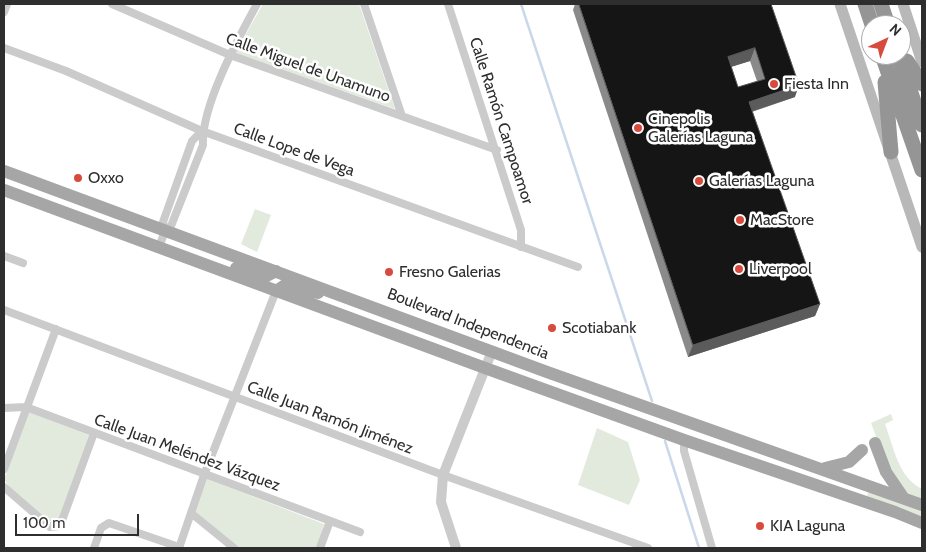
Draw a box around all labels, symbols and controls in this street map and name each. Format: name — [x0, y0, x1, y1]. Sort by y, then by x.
north arrow — [861, 15, 911, 65]
text: N — [886, 20, 905, 40]
street label: Calle Miguel de Unamuno — [223, 29, 393, 107]
street label: Calle Ramón Campoamor — [465, 35, 537, 207]
place label: Fiesta Inn — [784, 74, 849, 94]
marker: Fiesta Inn — [768, 78, 780, 90]
place label: Cinepolis Galerías Laguna — [648, 109, 753, 147]
street label: Calle Lope de Vega — [231, 119, 357, 181]
marker: Cinepolis Galerías Laguna — [632, 122, 644, 134]
place label: Oxxo — [88, 168, 124, 188]
place label: Galerías Laguna — [709, 171, 814, 191]
marker: Oxxo — [72, 172, 84, 184]
marker: Galerías Laguna — [693, 175, 705, 187]
place label: MacStore — [750, 210, 814, 230]
marker: MacStore — [734, 214, 746, 226]
place label: Liverpool — [749, 259, 812, 279]
place label: Fresno Galerias — [399, 262, 501, 282]
marker: Liverpool — [733, 263, 745, 275]
marker: Fresno Galerias — [383, 266, 395, 278]
street label: Boulevard Independencia — [384, 284, 552, 364]
place label: Scotiabank — [562, 318, 636, 338]
marker: Scotiabank — [546, 322, 558, 334]
street label: Calle Juan Ramón Jiménez — [244, 377, 416, 459]
street label: Calle Juan Meléndez Vázquez — [91, 410, 283, 496]
scale bar — [18, 504, 141, 536]
text: 100 m — [23, 514, 65, 532]
place label: KIA Laguna — [770, 516, 845, 536]
marker: KIA Laguna — [754, 520, 766, 532]

